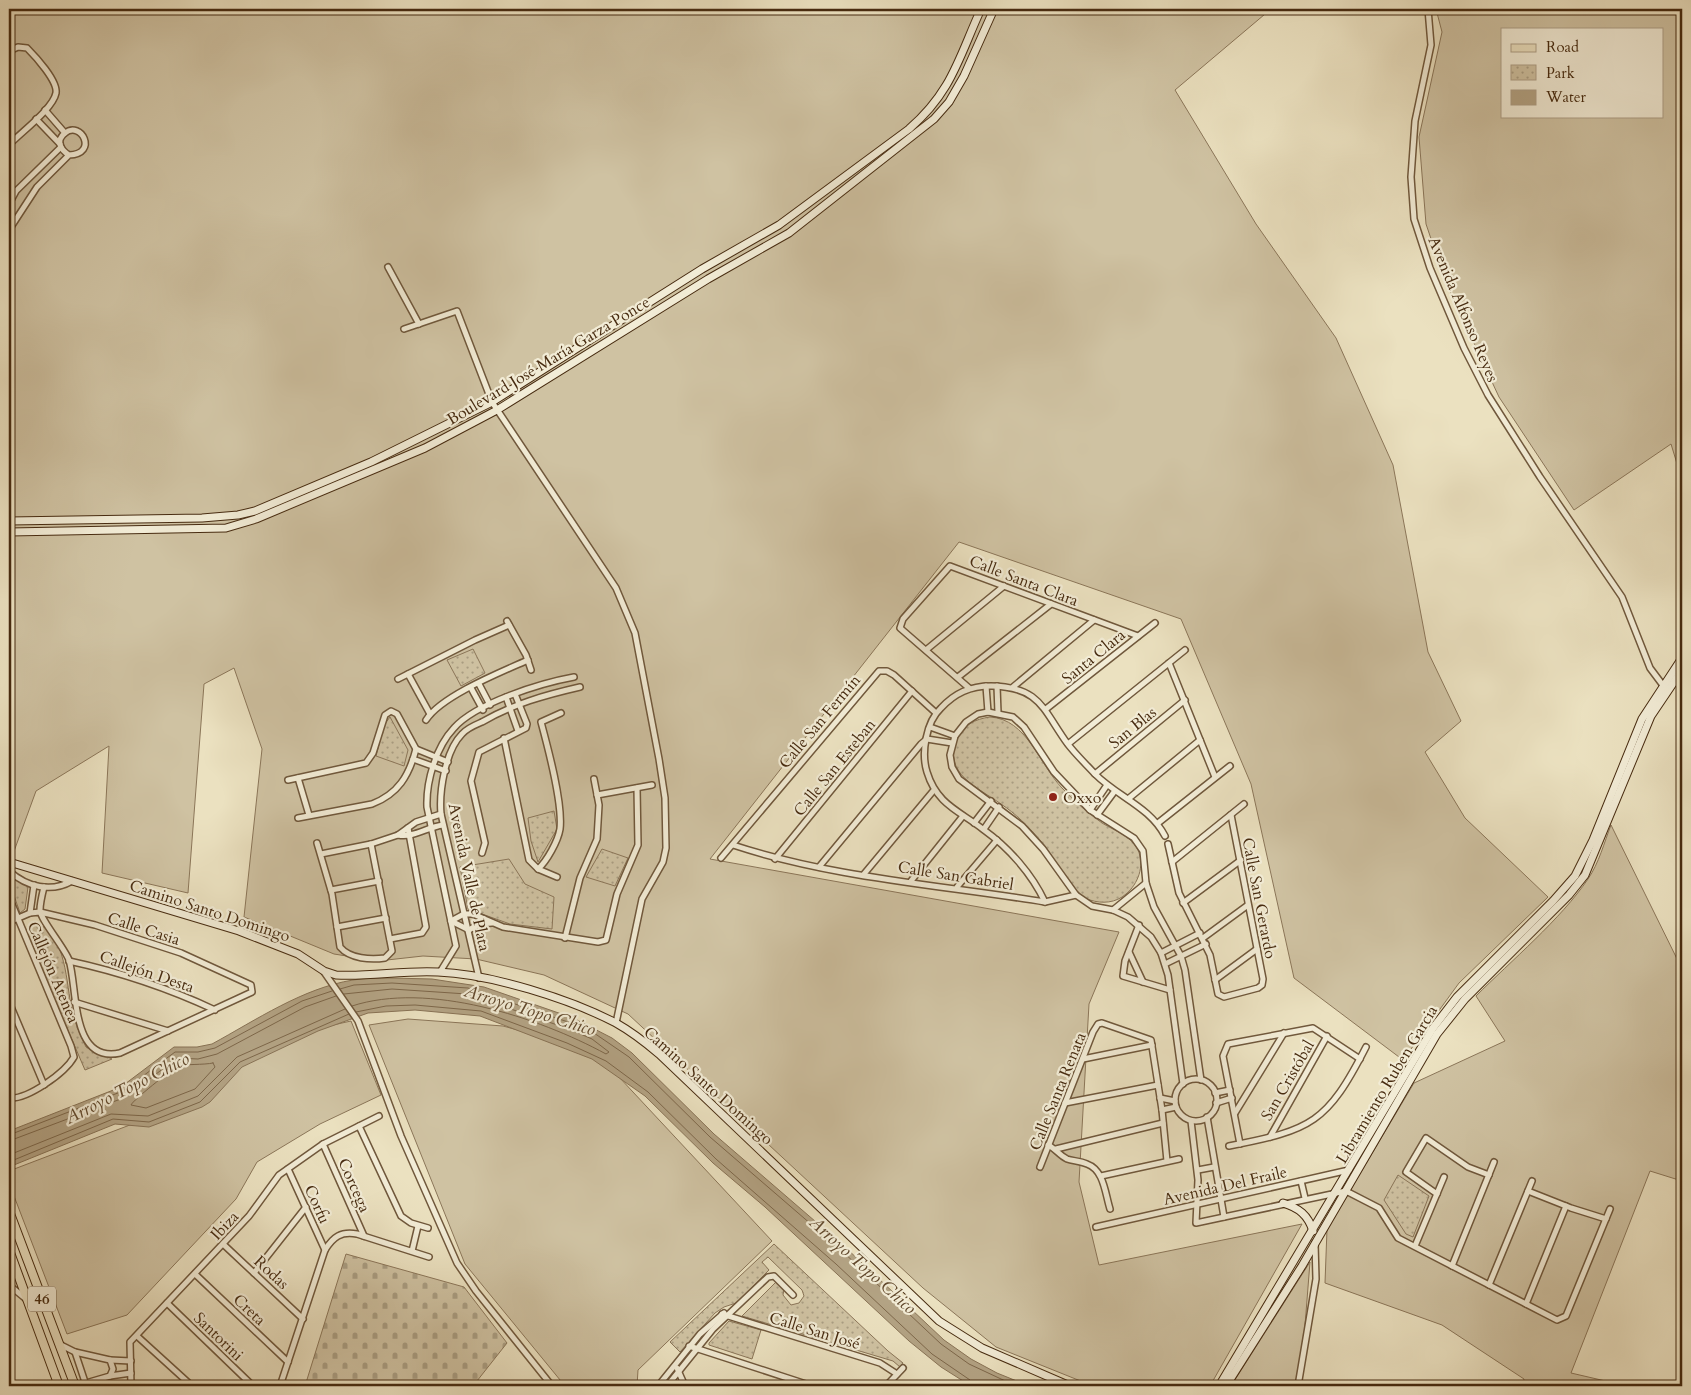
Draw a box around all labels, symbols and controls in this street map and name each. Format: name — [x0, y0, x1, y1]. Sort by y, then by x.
legend — [1501, 28, 1664, 118]
text: Road — [1546, 37, 1579, 57]
text: Park — [1546, 63, 1575, 83]
text: Water — [1545, 87, 1587, 107]
street label: Avenida Alfonso Reyes — [1423, 233, 1504, 385]
street label: Boulevard José María Garza Ponce — [443, 291, 654, 430]
street label: Calle Santa Clara — [966, 550, 1081, 612]
street label: Santa Clara — [1057, 624, 1130, 689]
street label: Calle San Fermín — [774, 670, 866, 773]
street label: San Blas — [1104, 702, 1161, 754]
street label: Calle San Esteban — [789, 714, 881, 821]
place label: Oxxo — [1063, 787, 1102, 809]
marker: Oxxo — [1047, 791, 1059, 803]
street label: Avenida Valle de Plata — [443, 801, 495, 953]
street label: Calle San Gerardo — [1236, 836, 1282, 961]
street label: Calle San Gabriel — [896, 856, 1015, 896]
street label: Camino Santo Domingo — [127, 875, 293, 947]
street label: Calle Casia — [105, 907, 183, 951]
street label: Callejón Atenea — [22, 918, 84, 1027]
street label: Callejón Desta — [96, 945, 197, 998]
water label: Arroyo Topo Chico — [460, 978, 599, 1042]
street label: Libramiento Ruben Garcia — [1331, 1001, 1443, 1168]
street label: Camino Santo Domingo — [639, 1021, 778, 1150]
street label: Calle Santa Renata — [1024, 1029, 1092, 1154]
street label: San Cristóbal — [1256, 1036, 1320, 1125]
water label: Arroyo Topo Chico — [60, 1046, 194, 1131]
street label: Corcega — [332, 1155, 376, 1216]
street label: Avenida Del Fraile — [1161, 1161, 1289, 1211]
street label: Corfu — [299, 1181, 335, 1228]
street label: Ibiza — [206, 1206, 244, 1245]
water label: Arroyo Topo Chico — [803, 1210, 922, 1320]
street label: Rodas — [249, 1251, 294, 1295]
road number: 46 — [28, 1286, 56, 1312]
street label: Creta — [228, 1289, 271, 1331]
street label: Santorini — [188, 1307, 248, 1366]
street label: Calle San José — [767, 1307, 863, 1355]

